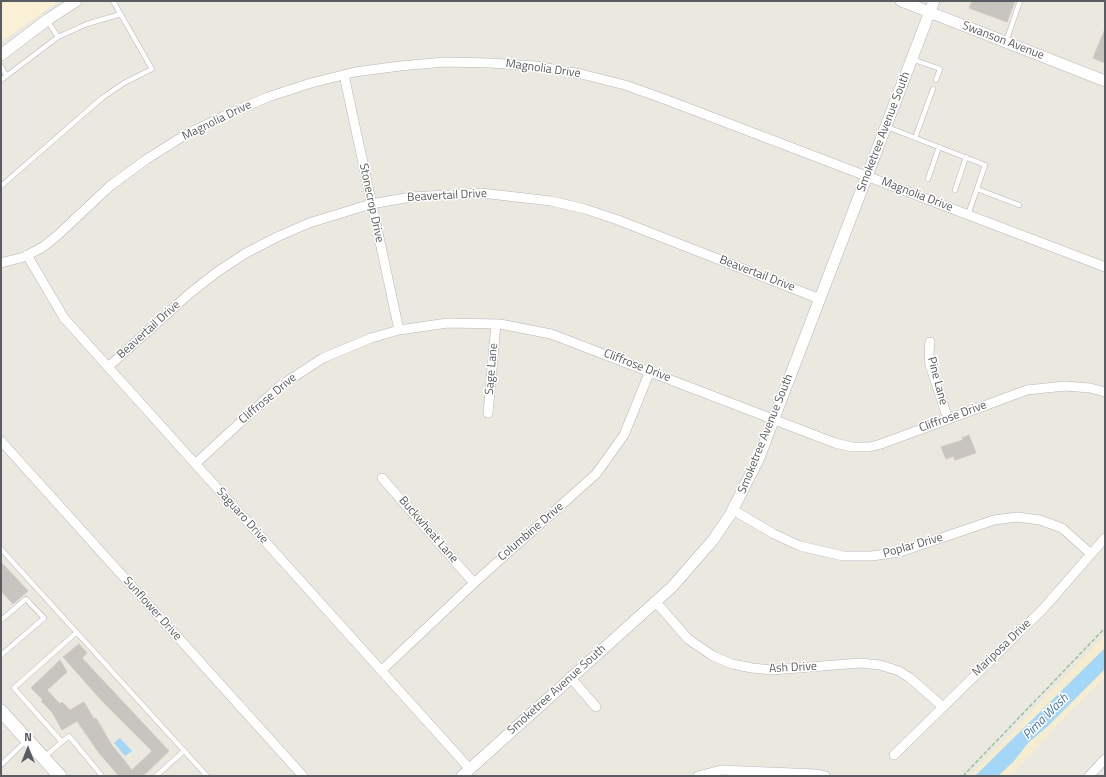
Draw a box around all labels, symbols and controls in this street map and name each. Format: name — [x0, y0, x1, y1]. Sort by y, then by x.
street label: Swanson Avenue — [960, 19, 1046, 63]
street label: Magnolia Drive — [505, 57, 581, 81]
street label: Smoketree Avenue South — [854, 70, 914, 194]
street label: Magnolia Drive — [180, 98, 254, 144]
street label: Stonecrop Drive — [356, 162, 386, 244]
street label: Magnolia Drive — [879, 175, 955, 215]
street label: Beavertail Drive — [407, 187, 487, 205]
street label: Beavertail Drive — [717, 253, 797, 295]
street label: Beavertail Drive — [115, 298, 183, 362]
street label: Sage Lane — [483, 343, 501, 395]
street label: Cliffrose Drive — [601, 347, 673, 385]
street label: Pine Lane — [924, 355, 950, 407]
street label: Cliffrose Drive — [236, 371, 300, 427]
street label: Smoketree Avenue South — [735, 372, 797, 496]
street label: Cliffrose Drive — [917, 398, 989, 436]
street label: Saguaro Drive — [213, 485, 271, 547]
street label: Buckwheat Lane — [395, 494, 461, 566]
street label: Columbine Drive — [495, 500, 567, 564]
street label: Poplar Drive — [881, 531, 945, 561]
street label: Sunflower Drive — [120, 574, 184, 644]
street label: Mariposa Drive — [970, 616, 1034, 680]
street label: Smoketree Avenue South — [505, 642, 609, 738]
street label: Ash Drive — [769, 660, 817, 676]
water label: Pima Wash — [1020, 691, 1072, 743]
north arrow — [8, 729, 48, 769]
text: N — [24, 729, 32, 745]

